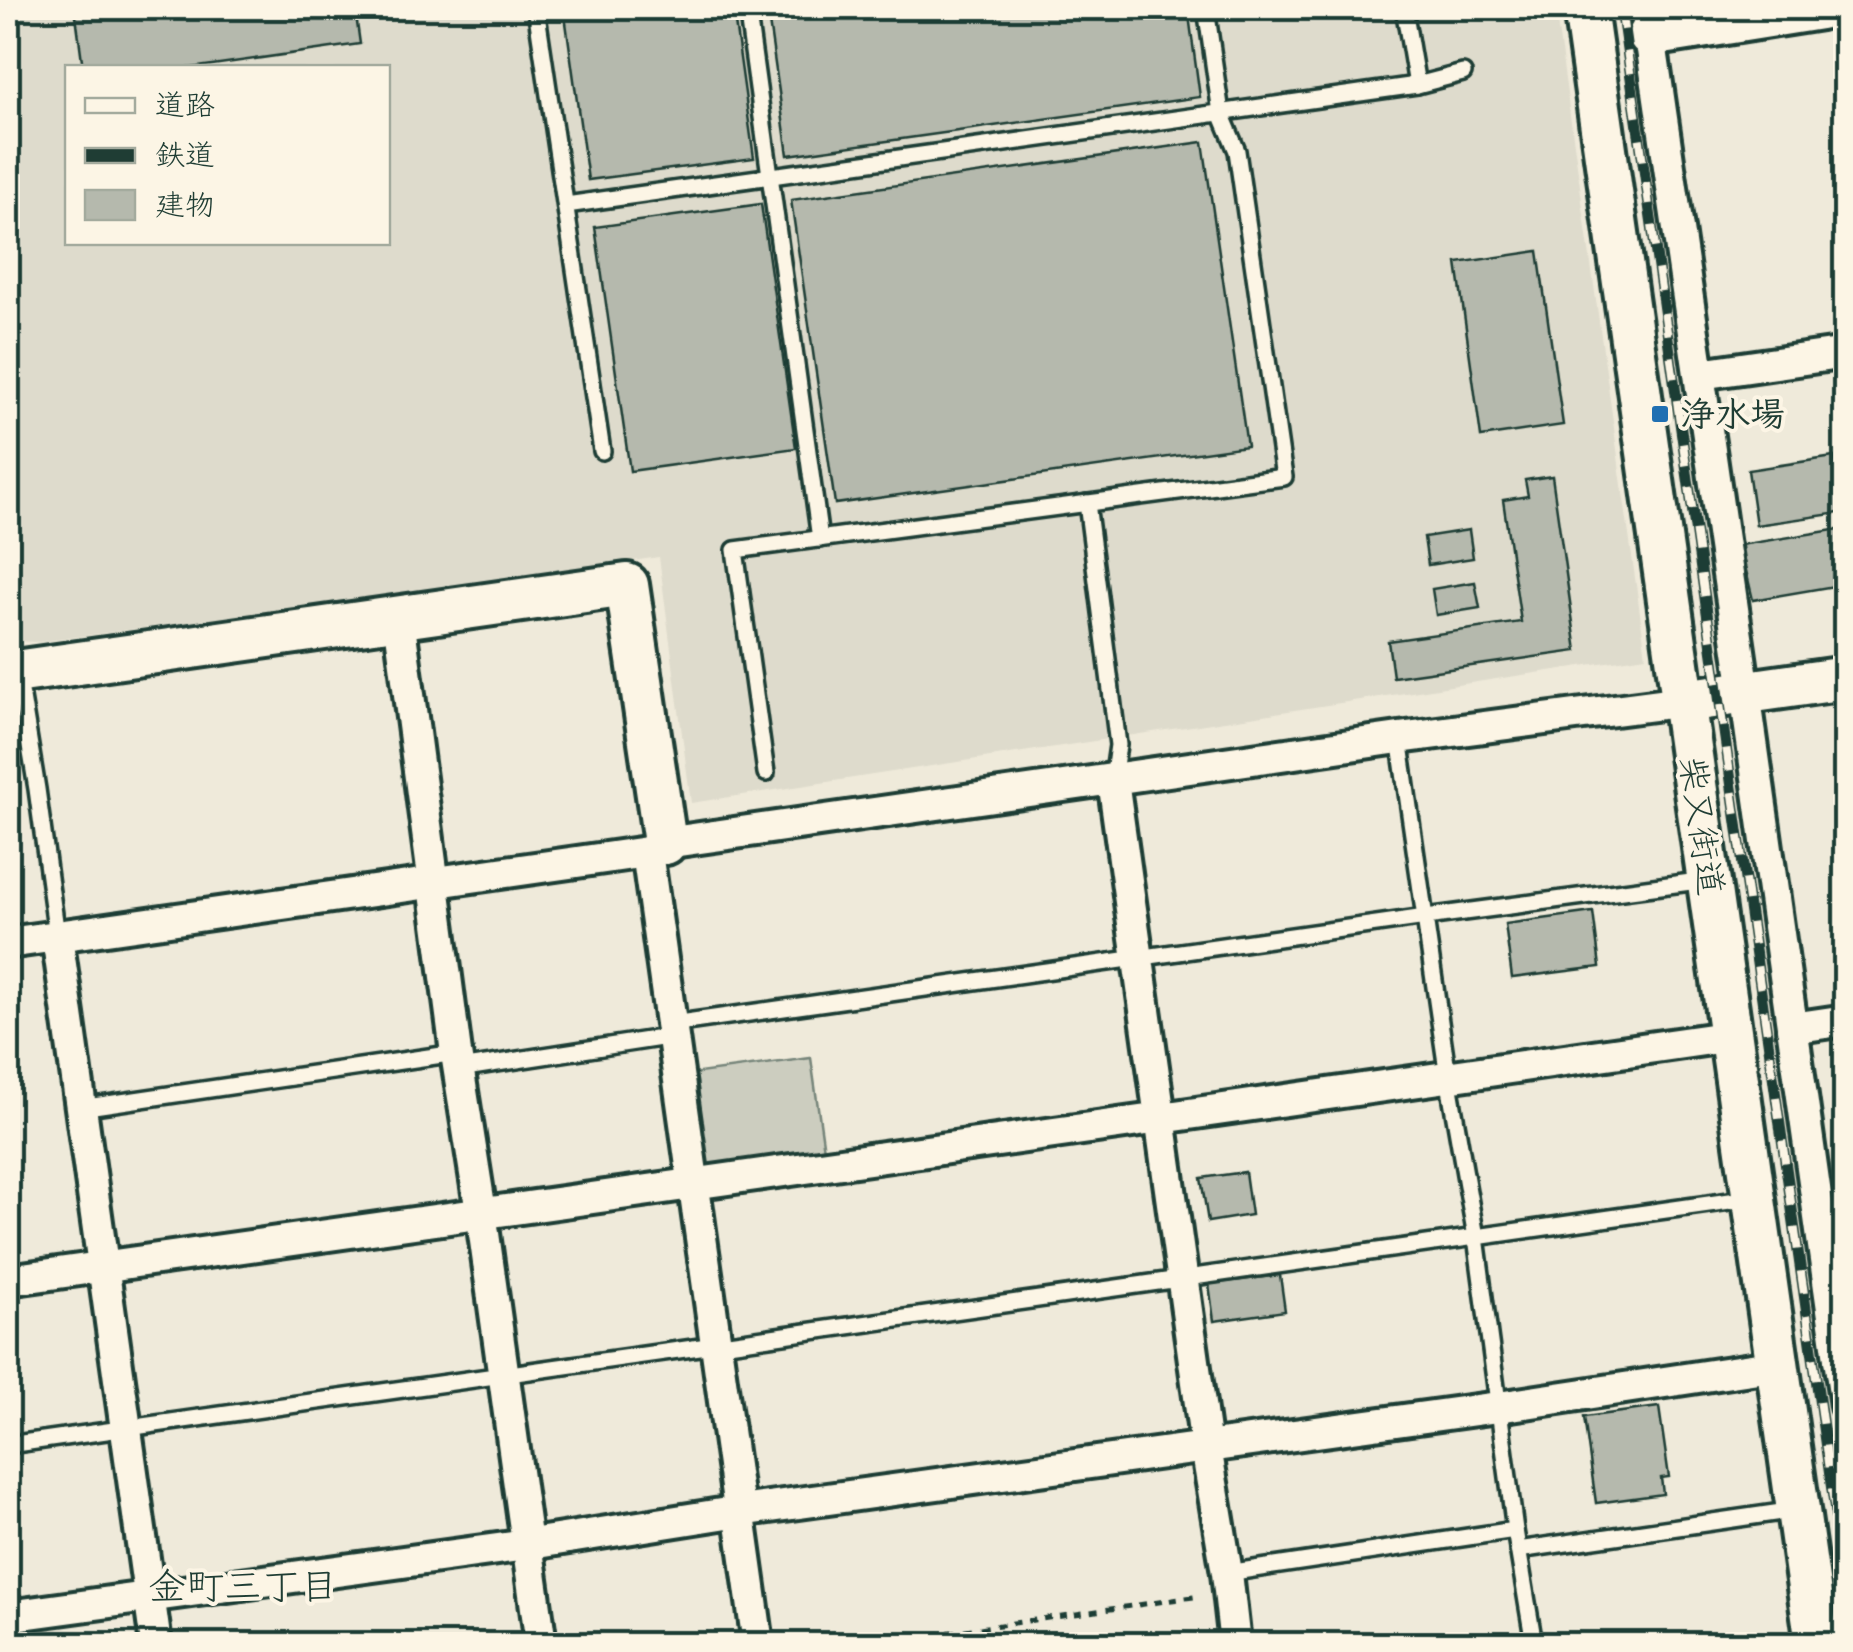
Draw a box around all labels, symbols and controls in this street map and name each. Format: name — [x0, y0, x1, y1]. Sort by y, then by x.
legend — [65, 65, 390, 245]
text: 道路 — [155, 80, 215, 125]
text: 鉄道 — [155, 130, 215, 175]
text: 建物 — [155, 180, 215, 225]
place label: 浄水場 — [1680, 385, 1785, 438]
marker: 浄水場 — [1649, 403, 1671, 425]
street label: 柴又街道 — [1668, 753, 1740, 899]
district label: 金町三丁目 — [148, 1555, 338, 1612]

